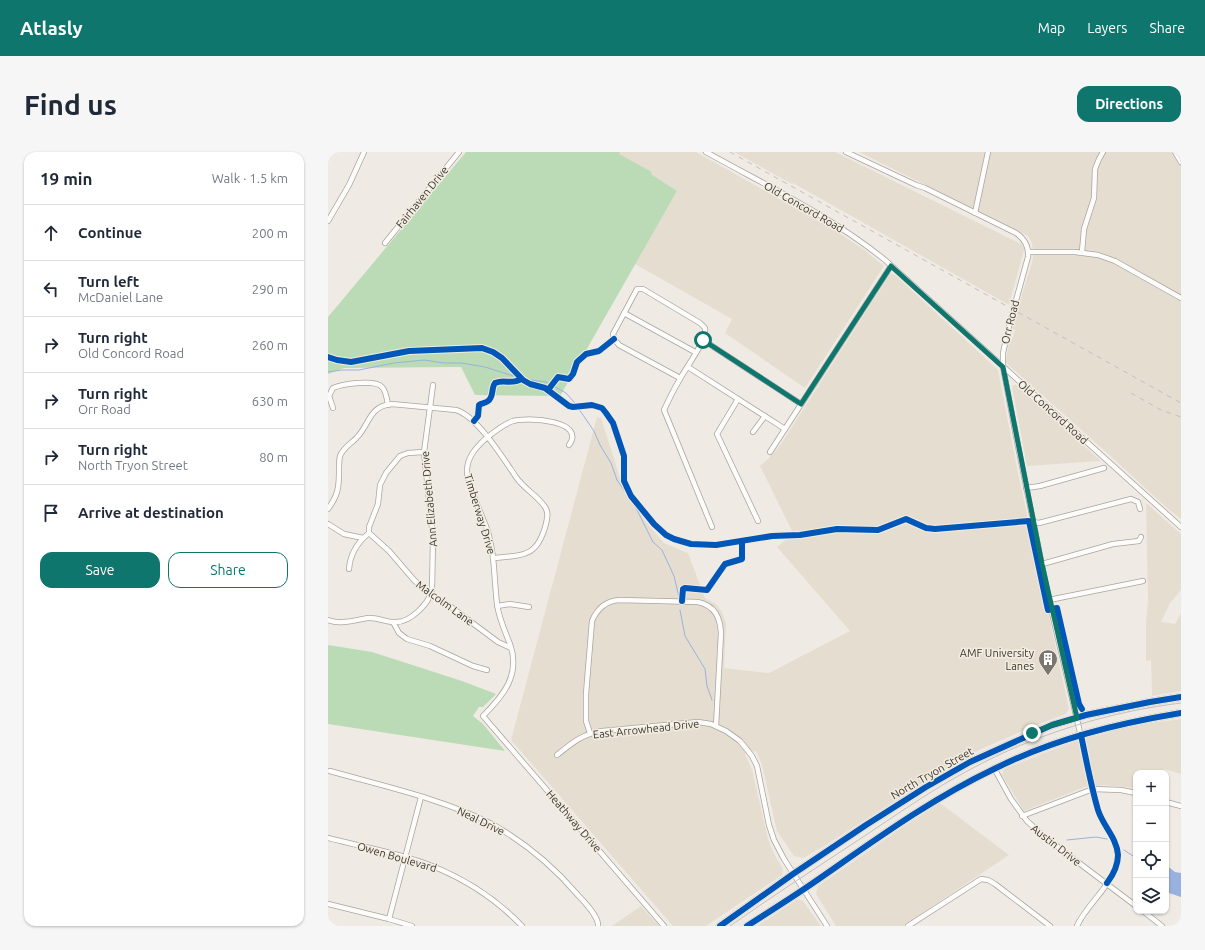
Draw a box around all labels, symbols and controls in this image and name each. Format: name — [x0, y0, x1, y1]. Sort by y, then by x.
text: Atlasly — [20, 17, 83, 39]
text: Map — [1038, 20, 1065, 36]
text: Layers — [1087, 20, 1127, 36]
text: Share — [1149, 20, 1185, 36]
button: Directions — [1077, 86, 1181, 122]
text: Find us — [24, 89, 117, 120]
street label: Fairhaven Drive — [393, 164, 451, 230]
text: 19 min — [40, 169, 93, 188]
text: Walk · 1.5 km — [212, 171, 288, 185]
street label: Old Concord Road — [762, 179, 846, 235]
icon: ahead — [40, 222, 62, 244]
text: Continue — [78, 224, 142, 241]
text: 200 m — [252, 226, 288, 240]
text: Turn left — [78, 273, 139, 290]
icon: left — [40, 278, 62, 300]
text: 290 m — [252, 282, 288, 296]
text: McDaniel Lane — [78, 290, 163, 304]
street label: Orr Road — [999, 299, 1021, 345]
text: Turn right — [78, 329, 148, 346]
route start — [694, 331, 712, 349]
icon: right — [40, 334, 62, 356]
text: 260 m — [252, 338, 288, 352]
text: Old Concord Road — [78, 346, 184, 360]
street label: Old Concord Road — [1016, 377, 1090, 447]
text: Turn right — [78, 385, 148, 402]
icon: right — [40, 390, 62, 412]
text: 630 m — [252, 394, 288, 408]
text: Orr Road — [78, 402, 131, 416]
text: Turn right — [78, 441, 148, 458]
icon: right — [40, 446, 62, 468]
text: 80 m — [259, 450, 288, 464]
street label: Ann Elizabeth Drive — [419, 451, 439, 547]
text: North Tryon Street — [78, 458, 188, 472]
street label: Timberway Drive — [462, 472, 498, 556]
icon: arrive — [40, 502, 62, 524]
text: Arrive at destination — [78, 504, 224, 521]
button: Save — [40, 552, 160, 588]
button: Share — [168, 552, 288, 588]
street label: Malcolm Lane — [414, 578, 476, 628]
place label: AMF University Lanes — [960, 647, 1035, 672]
building icon: AMF University Lanes — [1037, 648, 1059, 676]
street label: East Arrowhead Drive — [592, 717, 700, 741]
route end — [1023, 724, 1041, 742]
street label: North Tryon Street — [889, 744, 976, 801]
map controls — [1133, 770, 1169, 914]
button: + — [1133, 770, 1169, 806]
street label: Heathway Drive — [544, 788, 604, 854]
street label: Neal Drive — [455, 804, 507, 838]
button: − — [1133, 806, 1169, 842]
street label: Austin Drive — [1029, 822, 1083, 868]
street label: Owen Boulevard — [356, 840, 438, 874]
button: locate — [1133, 842, 1169, 878]
button: layers — [1133, 878, 1169, 914]

